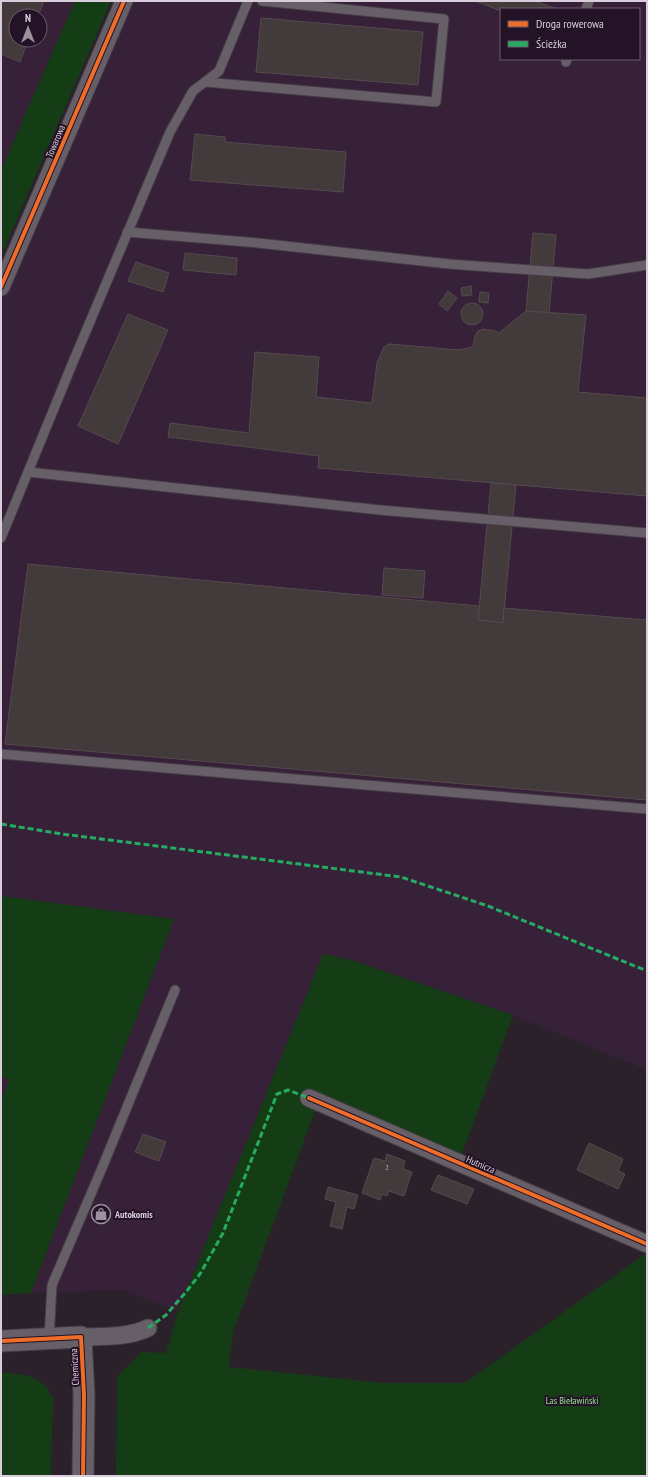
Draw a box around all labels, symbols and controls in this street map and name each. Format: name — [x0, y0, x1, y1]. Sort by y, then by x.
north arrow — [8, 8, 48, 48]
legend — [500, 8, 640, 60]
text: N — [25, 11, 31, 25]
text: Droga rowerowa — [536, 16, 604, 31]
text: Ścieżka — [536, 36, 567, 51]
street label: Towarowa — [43, 123, 68, 160]
street label: Hutnicza — [464, 1153, 497, 1176]
house number: 2 — [385, 1162, 389, 1172]
shop icon: Autokomis — [90, 1203, 112, 1225]
place label: Autokomis — [114, 1208, 153, 1221]
street label: Chemiczna — [67, 1348, 82, 1386]
park label: Las Bieławiński — [546, 1394, 598, 1407]

